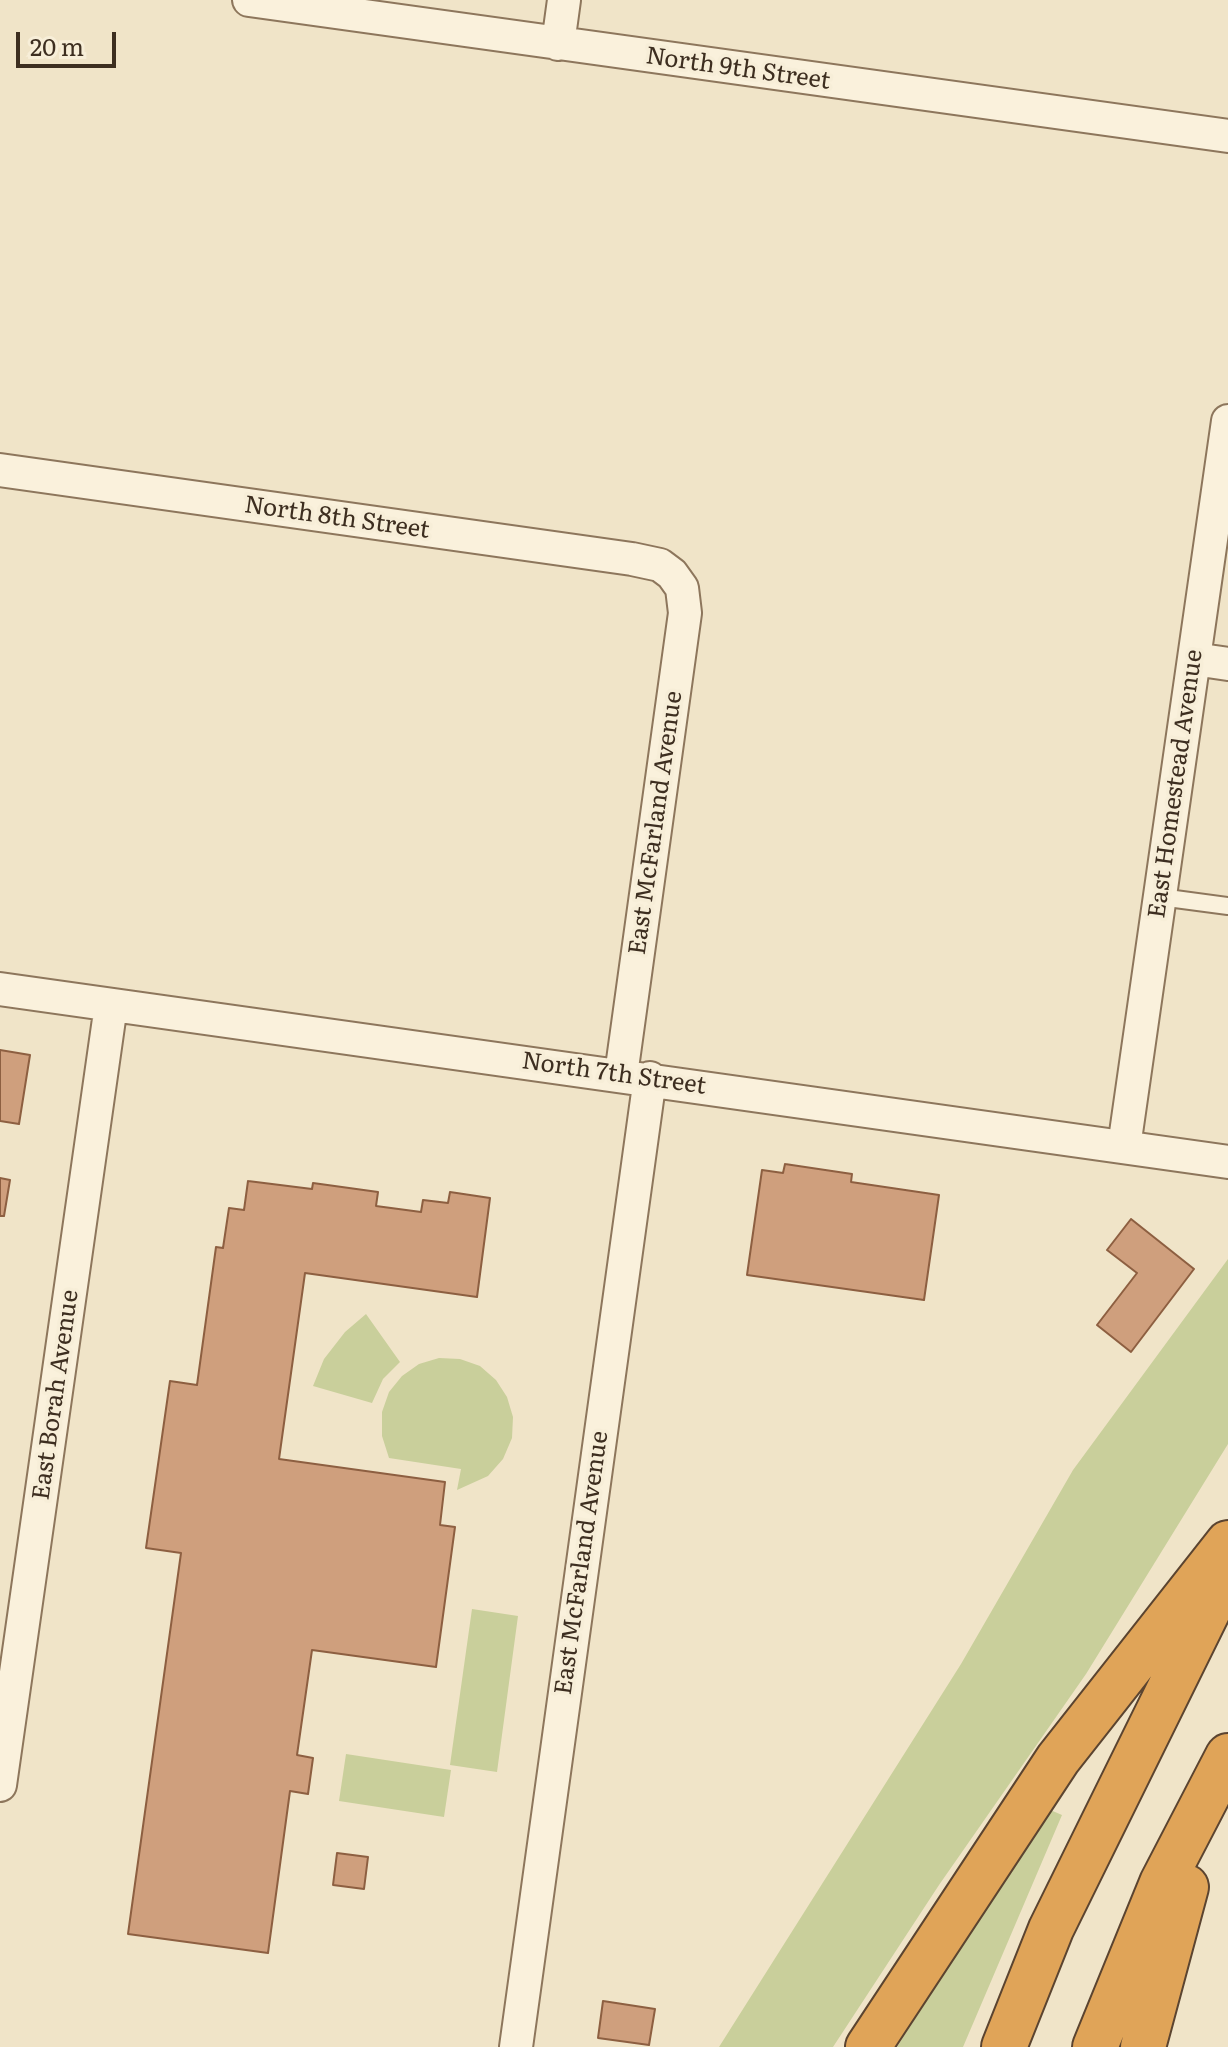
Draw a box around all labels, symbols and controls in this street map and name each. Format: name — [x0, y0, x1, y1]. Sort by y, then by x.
scale bar — [20, 16, 120, 66]
text: 20 m — [30, 28, 84, 63]
street label: North 9th Street — [644, 42, 832, 96]
street label: North 8th Street — [243, 491, 431, 545]
street label: East Homestead Avenue — [1143, 648, 1209, 920]
street label: East McFarland Avenue — [623, 689, 689, 957]
street label: North 7th Street — [520, 1047, 708, 1101]
street label: East Borah Avenue — [27, 1288, 85, 1502]
street label: East McFarland Avenue — [549, 1429, 615, 1697]

